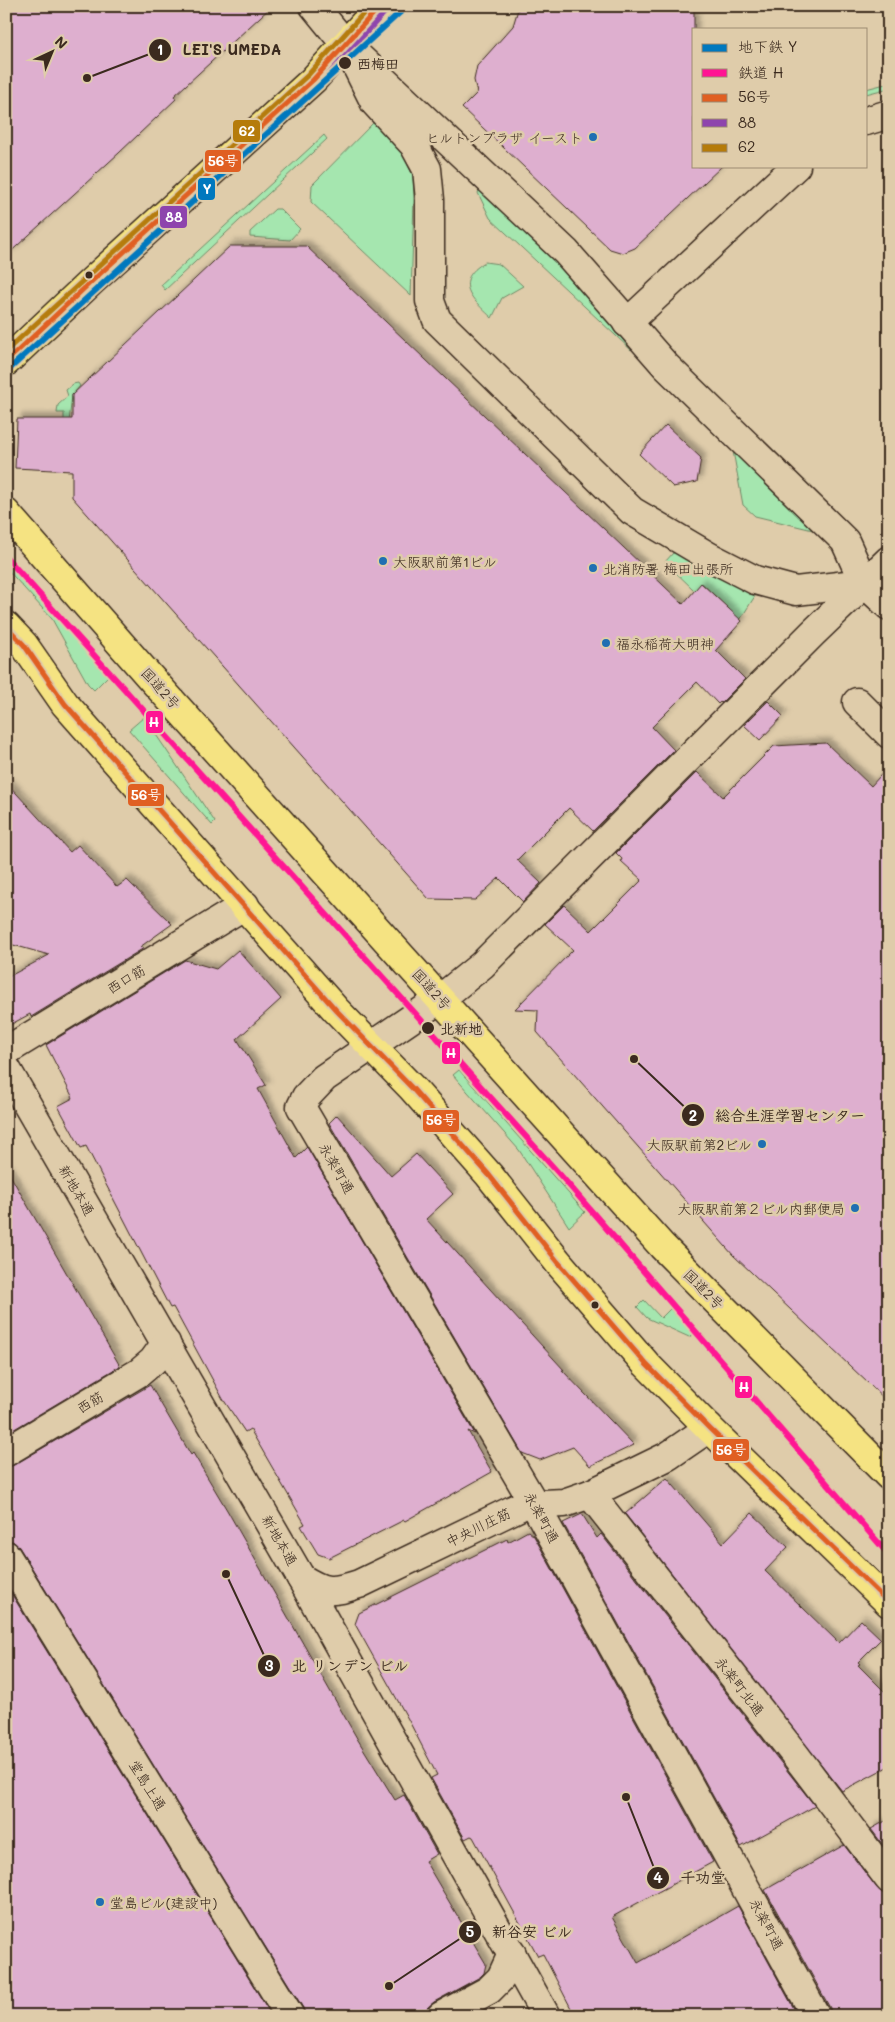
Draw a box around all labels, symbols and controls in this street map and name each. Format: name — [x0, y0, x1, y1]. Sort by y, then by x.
north arrow — [28, 28, 78, 78]
legend — [692, 28, 868, 168]
text: N — [51, 32, 72, 53]
callout: LEI'S UMEDA — [148, 35, 291, 65]
text: 地下鉄 Y — [738, 36, 798, 56]
text: 1 — [157, 39, 163, 59]
text: LEI'S UMEDA — [183, 39, 281, 59]
place label: 西梅田 — [357, 54, 399, 73]
marker: 西梅田 — [337, 55, 353, 71]
text: 鉄道 H — [738, 62, 784, 82]
text: 56号 — [738, 86, 771, 106]
text: 88 — [738, 112, 756, 132]
line badge: 62 — [232, 119, 261, 143]
text: 62 — [239, 121, 255, 140]
place label: ヒルトンプラザ イースト — [426, 128, 583, 147]
marker: ヒルトンプラザ イースト — [587, 131, 599, 143]
text: 62 — [738, 136, 755, 156]
line badge: 56号 — [204, 149, 242, 173]
text: 56号 — [208, 151, 238, 170]
line badge: Y — [197, 177, 216, 201]
text: Y — [202, 179, 212, 198]
line badge: 88 — [159, 205, 188, 229]
text: 88 — [165, 207, 183, 226]
unlabelled marker — [84, 270, 94, 280]
place label: 大阪駅前第1ビル — [393, 552, 497, 571]
marker: 大阪駅前第1ビル — [377, 555, 389, 567]
place label: 北消防署 梅田出張所 — [603, 559, 733, 578]
marker: 北消防署 梅田出張所 — [587, 562, 599, 574]
place label: 福永稲荷大明神 — [616, 634, 714, 653]
marker: 福永稲荷大明神 — [600, 637, 612, 649]
street label: 国道2号 — [137, 663, 185, 713]
line badge: H — [145, 710, 164, 734]
text: H — [148, 712, 160, 731]
line badge: 56号 — [127, 783, 165, 807]
text: 56号 — [131, 785, 161, 804]
street label: 西口筋 — [103, 960, 149, 998]
street label: 国道2号 — [408, 964, 456, 1014]
place label: 北新地 — [440, 1019, 482, 1038]
marker: 北新地 — [420, 1020, 436, 1036]
line badge: H — [441, 1041, 461, 1065]
text: H — [445, 1043, 457, 1062]
callout: 総合生涯学習センター — [680, 1100, 875, 1130]
text: 2 — [689, 1105, 697, 1125]
text: 総合生涯学習センター — [715, 1105, 865, 1125]
line badge: 56号 — [422, 1109, 460, 1133]
text: 56号 — [426, 1110, 456, 1129]
place label: 大阪駅前第2ビル — [646, 1135, 752, 1154]
marker: 大阪駅前第2ビル — [756, 1138, 768, 1150]
street label: 永楽町通 — [315, 1139, 359, 1197]
street label: 新地本通 — [55, 1161, 99, 1219]
place label: 大阪駅前第２ビル内郵便局 — [677, 1199, 845, 1218]
marker: 大阪駅前第２ビル内郵便局 — [849, 1202, 861, 1214]
street label: 国道2号 — [680, 1265, 728, 1313]
unlabelled marker — [590, 1300, 600, 1310]
line badge: H — [734, 1375, 753, 1399]
text: H — [738, 1377, 750, 1396]
street label: 西筋 — [73, 1387, 107, 1417]
line badge: 56号 — [712, 1438, 750, 1462]
text: 56号 — [716, 1440, 746, 1459]
street label: 永楽町通 — [520, 1488, 564, 1546]
street label: 中央川庄筋 — [442, 1503, 514, 1551]
street label: 新地本通 — [258, 1511, 302, 1569]
callout: 北 リンデン ビル — [257, 1651, 418, 1681]
street label: 永楽町北通 — [711, 1653, 769, 1719]
text: 3 — [264, 1655, 274, 1675]
text: 北 リンデン ビル — [292, 1655, 408, 1675]
street label: 堂島上通 — [125, 1756, 171, 1814]
callout: 千功堂 — [645, 1863, 735, 1893]
text: 4 — [653, 1867, 663, 1887]
text: 千功堂 — [680, 1867, 726, 1887]
place label: 堂島ビル(建設中) — [110, 1893, 217, 1912]
street label: 永楽町通 — [745, 1895, 789, 1953]
marker: 堂島ビル(建設中) — [94, 1896, 106, 1908]
callout: 新谷安 ビル — [457, 1917, 582, 1947]
text: 5 — [466, 1921, 475, 1941]
text: 新谷安 ビル — [492, 1921, 572, 1941]

